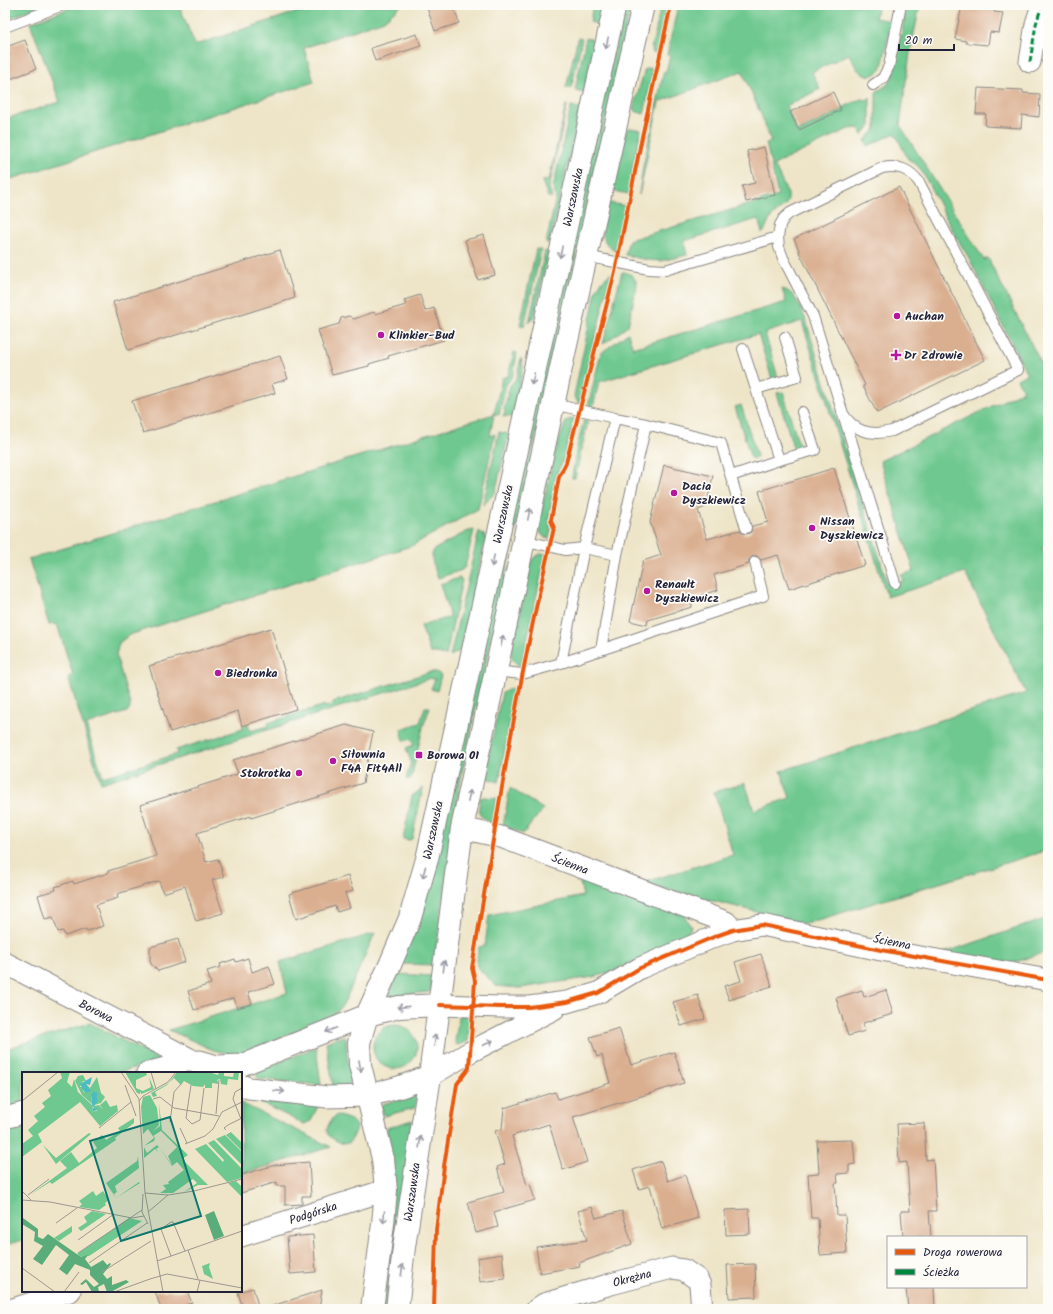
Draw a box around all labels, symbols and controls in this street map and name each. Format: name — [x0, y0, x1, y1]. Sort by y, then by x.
scale bar — [899, 26, 954, 52]
text: 20 m — [905, 31, 933, 50]
one-way arrow — [603, 36, 611, 49]
street label: Warszawska — [558, 166, 589, 228]
one-way arrow — [556, 245, 564, 258]
place label: Auchan — [905, 307, 944, 326]
marker: Auchan — [892, 311, 902, 321]
place label: Klinkier-Bud — [389, 326, 455, 345]
marker: Klinkier-Bud — [376, 330, 386, 340]
place label: Dr Zdrowie — [904, 346, 963, 365]
marker: Dr Zdrowie — [891, 350, 901, 360]
one-way arrow — [528, 372, 536, 385]
place label: Dacia Dyszkiewicz — [682, 477, 746, 510]
street label: Warszawska — [488, 483, 519, 545]
marker: Dacia Dyszkiewicz — [669, 488, 679, 498]
one-way arrow — [525, 508, 533, 521]
place label: Nissan Dyszkiewicz — [820, 512, 884, 545]
marker: Nissan Dyszkiewicz — [807, 523, 817, 533]
one-way arrow — [488, 554, 496, 567]
place label: Renault Dyszkiewicz — [655, 575, 719, 608]
marker: Renault Dyszkiewicz — [642, 586, 652, 596]
one-way arrow — [498, 635, 506, 648]
place label: Biedronka — [226, 664, 277, 683]
marker: Biedronka — [213, 668, 223, 678]
place label: Siłownia F4A Fit4All — [341, 745, 403, 778]
place label: Borowa 01 — [427, 746, 479, 765]
marker: Borowa 01 — [414, 750, 424, 760]
marker: Siłownia F4A Fit4All — [328, 756, 338, 766]
place label: Stokrotka — [240, 764, 291, 783]
marker: Stokrotka — [294, 768, 304, 778]
one-way arrow — [466, 790, 474, 803]
street label: Warszawska — [418, 799, 449, 861]
street label: Ścienna — [549, 849, 591, 880]
one-way arrow — [420, 865, 427, 878]
street label: Ścienna — [871, 930, 913, 956]
one-way arrow — [440, 960, 448, 973]
street label: Borowa — [75, 995, 117, 1028]
one-way arrow — [397, 1004, 410, 1011]
one-way arrow — [326, 1026, 338, 1034]
one-way arrow — [431, 1034, 439, 1047]
one-way arrow — [482, 1039, 494, 1046]
one-way arrow — [356, 1059, 364, 1072]
inset map — [22, 1072, 242, 1292]
one-way arrow — [272, 1087, 285, 1095]
one-way arrow — [416, 1135, 424, 1148]
street label: Warszawska — [399, 1161, 426, 1223]
street label: Podgórska — [287, 1197, 340, 1230]
one-way arrow — [380, 1210, 387, 1223]
legend — [887, 1236, 1027, 1288]
text: Droga rowerowa — [923, 1243, 1003, 1262]
text: Ścieżka — [923, 1263, 960, 1282]
one-way arrow — [398, 1264, 406, 1277]
street label: Okrężna — [611, 1264, 654, 1293]

